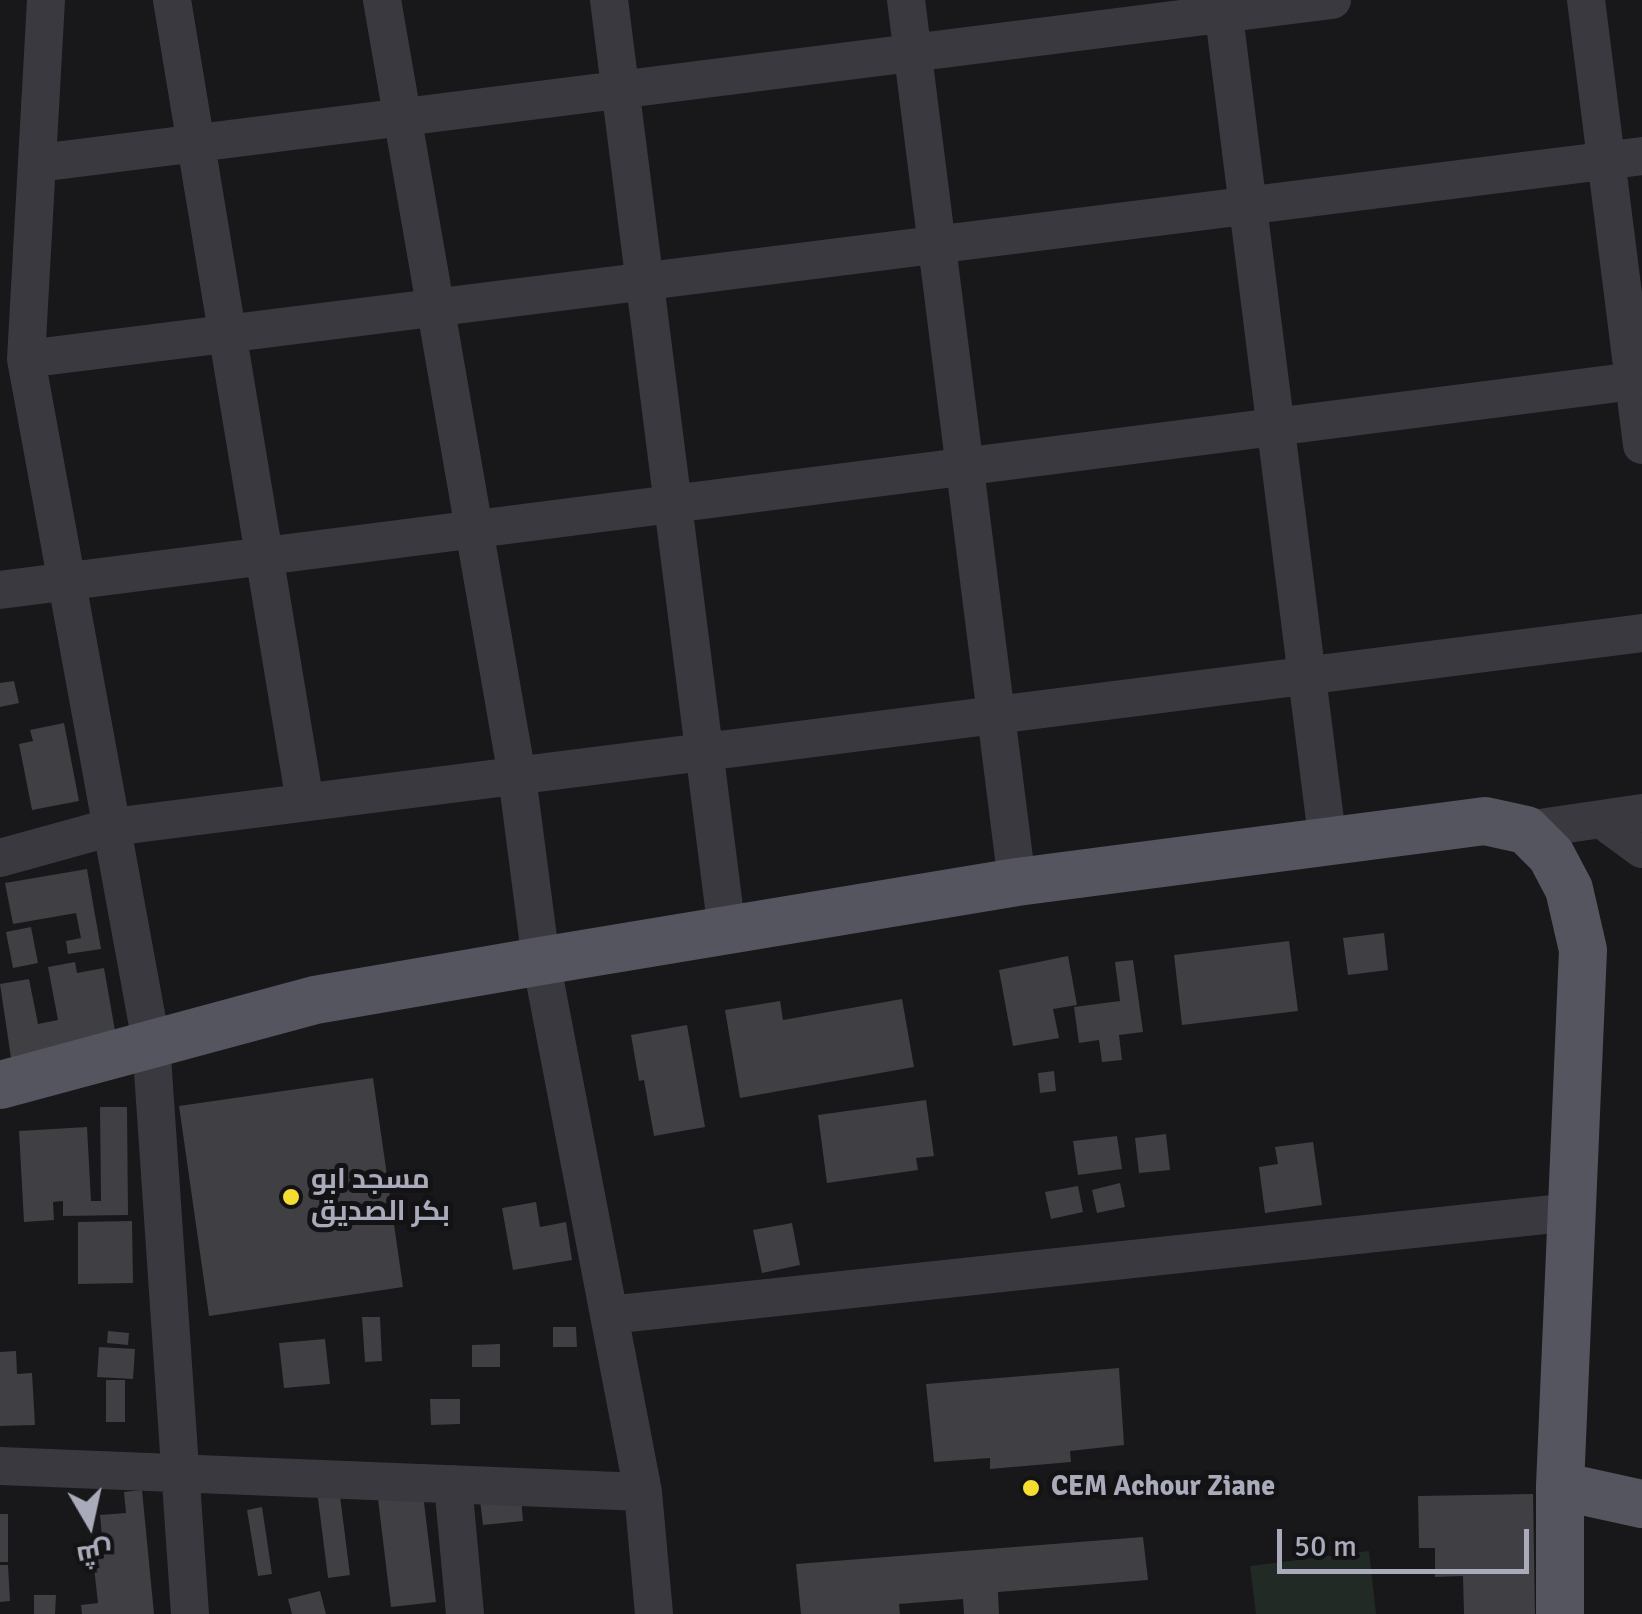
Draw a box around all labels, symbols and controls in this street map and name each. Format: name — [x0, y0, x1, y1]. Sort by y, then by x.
place label: مسجد ابو بكر الصديق — [311, 1164, 450, 1230]
marker: مسجد ابو بكر الصديق — [280, 1186, 302, 1208]
place label: CEM Achour Ziane — [1051, 1471, 1275, 1505]
north arrow — [40, 1474, 140, 1574]
marker: CEM Achour Ziane — [1020, 1477, 1042, 1499]
scale bar — [1282, 1509, 1534, 1571]
text: 50 m — [1294, 1528, 1357, 1565]
text: ش — [74, 1534, 115, 1573]

